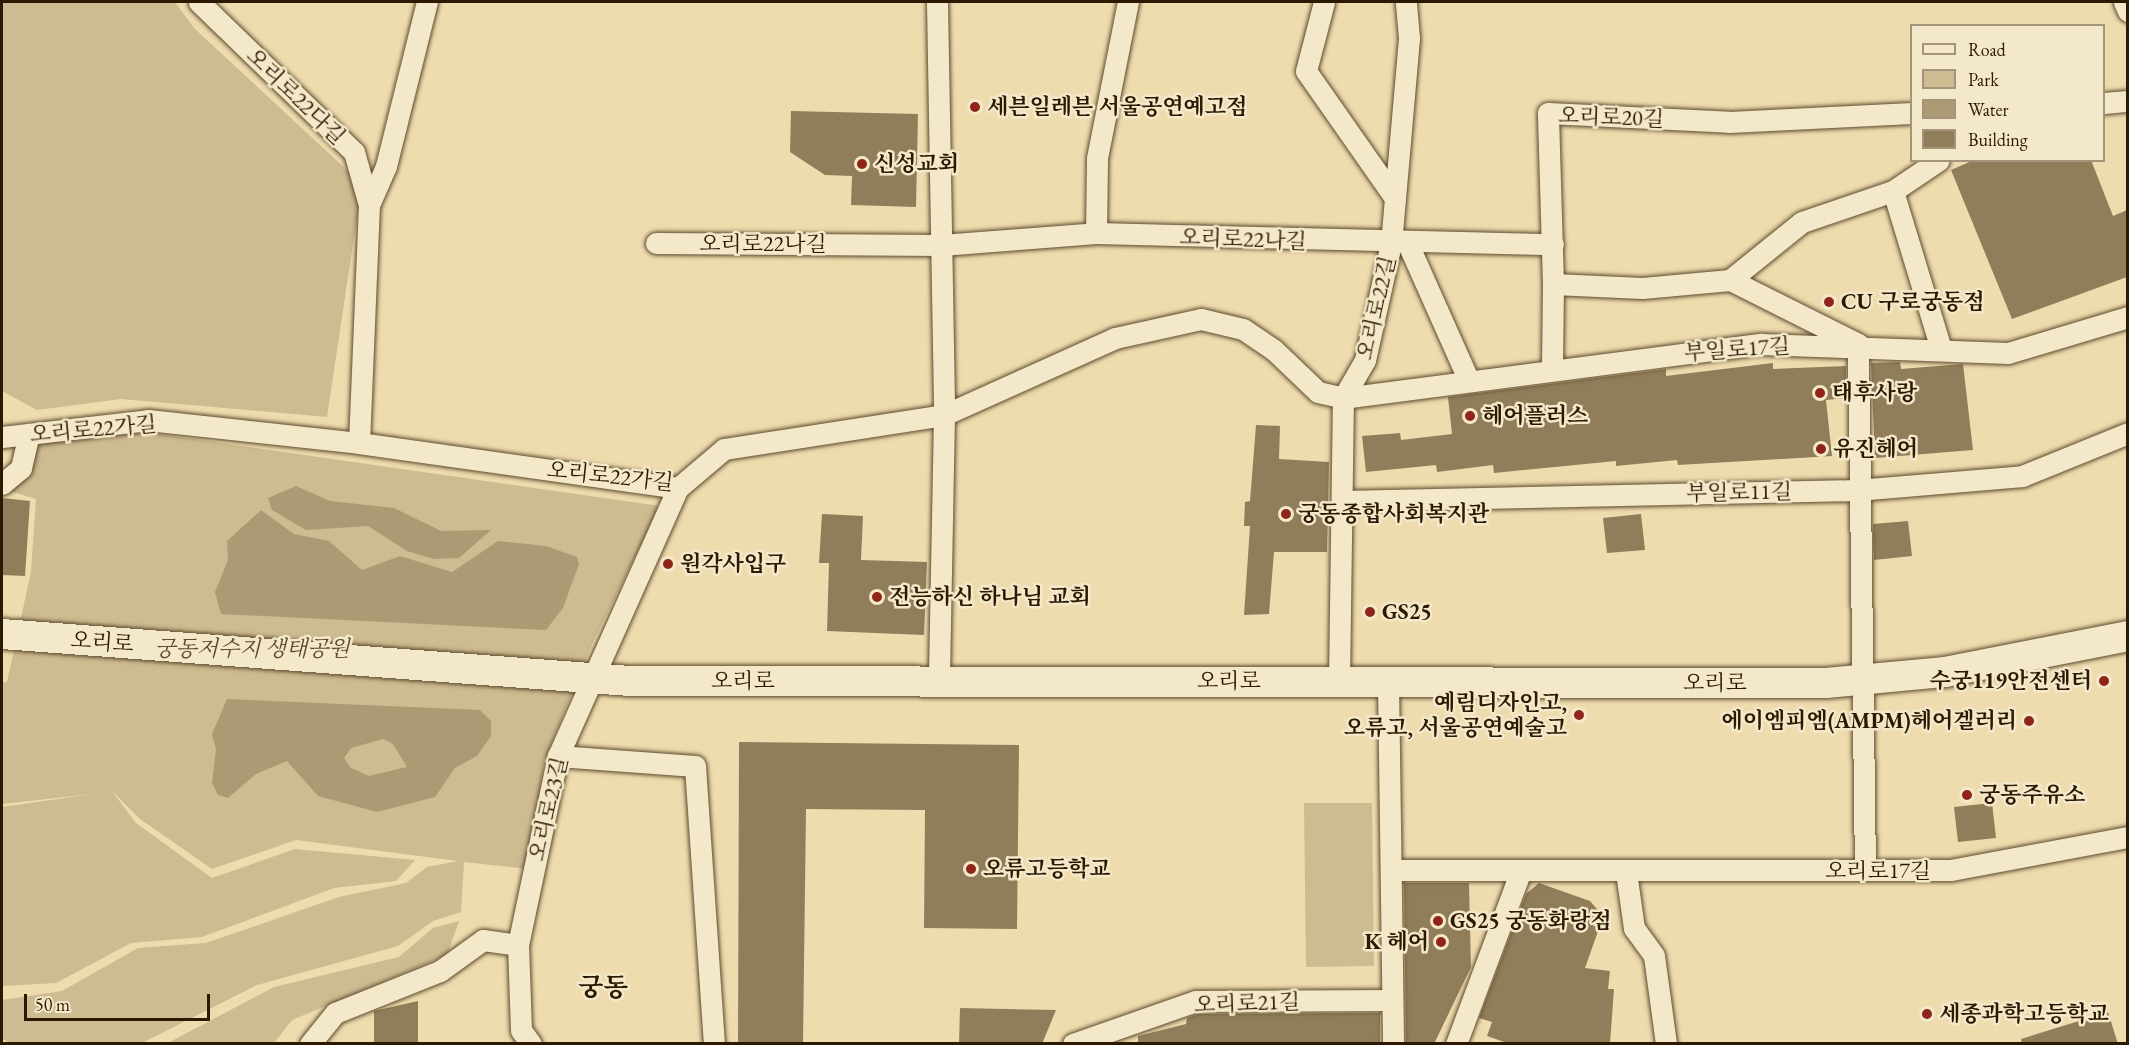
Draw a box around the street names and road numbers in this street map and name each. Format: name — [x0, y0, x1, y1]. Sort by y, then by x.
street label: 오리로22다길 — [241, 42, 351, 150]
street label: 오리로20길 — [1558, 102, 1664, 132]
street label: 오리로22나길 — [1179, 224, 1307, 254]
street label: 오리로22나길 — [699, 231, 827, 257]
street label: 오리로22길 — [1351, 253, 1401, 363]
street label: 부일로17길 — [1683, 332, 1791, 366]
street label: 오리로22가길 — [28, 410, 158, 448]
street label: 오리로22가길 — [545, 456, 675, 496]
street label: 부일로11길 — [1686, 478, 1792, 506]
street label: 오리로 — [69, 627, 135, 657]
street label: 오리로 — [711, 668, 775, 694]
street label: 오리로 — [1197, 668, 1261, 694]
street label: 오리로 — [1683, 670, 1747, 696]
street label: 오리로23길 — [523, 754, 573, 864]
street label: 오리로17길 — [1825, 858, 1931, 884]
street label: 오리로21길 — [1194, 988, 1300, 1018]

